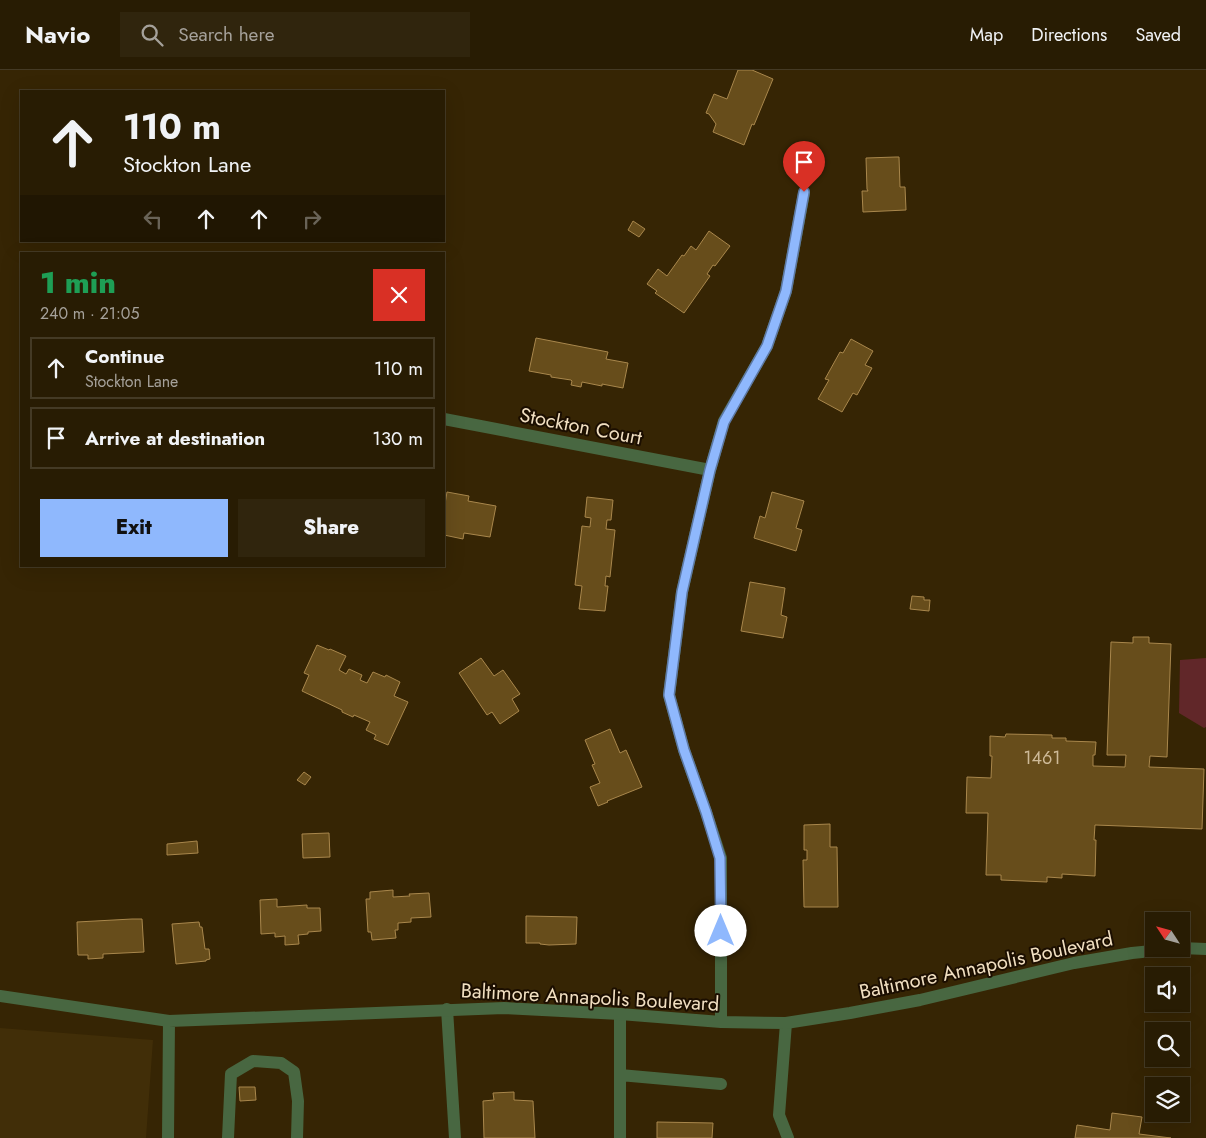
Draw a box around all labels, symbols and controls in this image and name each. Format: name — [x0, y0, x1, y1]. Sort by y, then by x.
search box — [120, 12, 470, 57]
text: Navio — [25, 17, 90, 52]
icon: search — [138, 21, 166, 49]
text: Search here — [178, 21, 274, 48]
text: Map — [970, 22, 1003, 48]
text: Directions — [1031, 22, 1107, 48]
text: Saved — [1135, 22, 1181, 48]
text: 110 m — [123, 102, 221, 152]
icon: ahead — [40, 110, 105, 175]
pin — [783, 141, 825, 192]
text: Stockton Lane — [123, 148, 251, 180]
icon: arrive — [790, 148, 818, 176]
icon: left — [139, 205, 167, 233]
icon: ahead — [192, 205, 220, 233]
icon: ahead — [245, 205, 273, 233]
icon: right — [298, 205, 326, 233]
text: 1 min — [40, 261, 116, 304]
button: close — [373, 269, 425, 321]
text: 240 m · 21:05 — [40, 302, 139, 325]
text: Continue — [85, 343, 164, 370]
icon: ahead — [42, 354, 70, 382]
text: 110 m — [374, 355, 423, 382]
text: Stockton Lane — [85, 370, 178, 393]
street label: Stockton Court — [517, 400, 645, 453]
icon: arrive — [42, 424, 70, 452]
text: Arrive at destination — [85, 425, 265, 452]
text: 130 m — [372, 425, 423, 452]
button: Exit — [40, 499, 228, 557]
button: Share — [238, 499, 425, 557]
house number: 1461 — [1023, 745, 1061, 771]
position arrow — [694, 904, 746, 956]
north arrow — [1145, 912, 1190, 958]
map controls — [1145, 912, 1190, 1122]
street label: Baltimore Annapolis Boulevard — [857, 924, 1116, 1007]
button: sound — [1145, 967, 1190, 1012]
street label: Baltimore Annapolis Boulevard — [460, 976, 720, 1019]
button: search — [1145, 1022, 1190, 1067]
button: layers — [1145, 1077, 1190, 1122]

